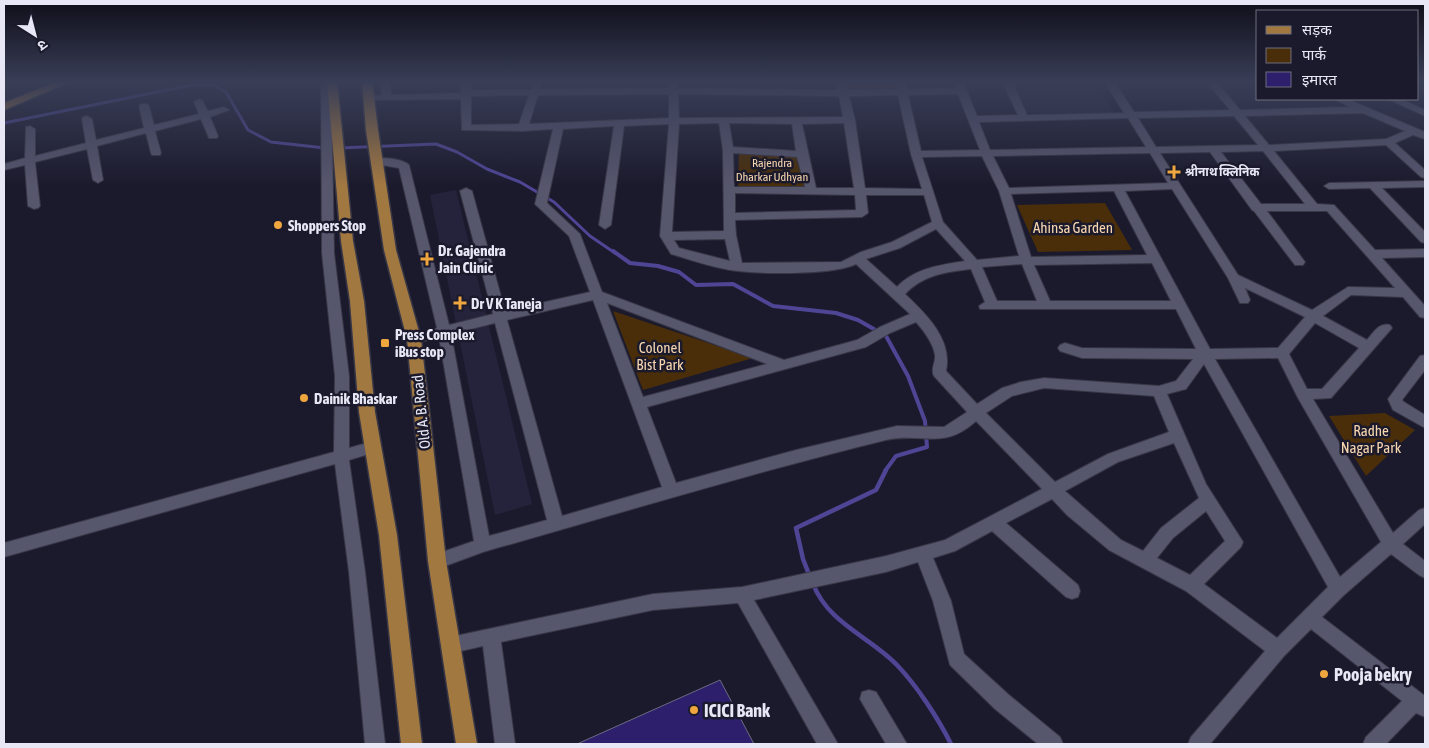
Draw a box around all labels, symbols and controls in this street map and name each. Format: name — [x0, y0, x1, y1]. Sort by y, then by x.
north arrow — [10, 10, 60, 60]
legend — [1256, 10, 1419, 100]
text: सड़क — [1302, 21, 1332, 38]
text: उ — [34, 37, 51, 55]
text: पार्क — [1302, 46, 1326, 63]
text: इमारत — [1302, 71, 1337, 88]
park label: Rajendra Dharkar Udhyan — [736, 156, 808, 184]
place label: श्रीनाथ क्लिनिक — [1185, 164, 1260, 179]
marker: श्रीनाथ क्लिनिक — [1167, 165, 1181, 179]
place label: Shoppers Stop — [288, 217, 366, 234]
marker: Shoppers Stop — [272, 219, 284, 231]
park label: Ahinsa Garden — [1033, 219, 1113, 236]
place label: Dr. Gajendra Jain Clinic — [437, 242, 506, 276]
marker: Dr. Gajendra Jain Clinic — [420, 252, 434, 266]
place label: Dr V K Taneja — [471, 295, 542, 312]
marker: Dr V K Taneja — [453, 296, 467, 310]
place label: Press Complex iBus stop — [395, 326, 475, 360]
marker: Press Complex iBus stop — [379, 337, 391, 349]
park label: Colonel Bist Park — [636, 339, 684, 373]
street label: Old A. B. Road — [409, 374, 433, 450]
place label: Dainik Bhaskar — [314, 390, 397, 407]
marker: Dainik Bhaskar — [298, 392, 310, 404]
park label: Radhe Nagar Park — [1341, 422, 1402, 456]
place label: Pooja bekry — [1334, 664, 1412, 685]
marker: Pooja bekry — [1318, 668, 1330, 680]
place label: ICICI Bank — [704, 700, 771, 721]
marker: ICICI Bank — [688, 704, 700, 716]

